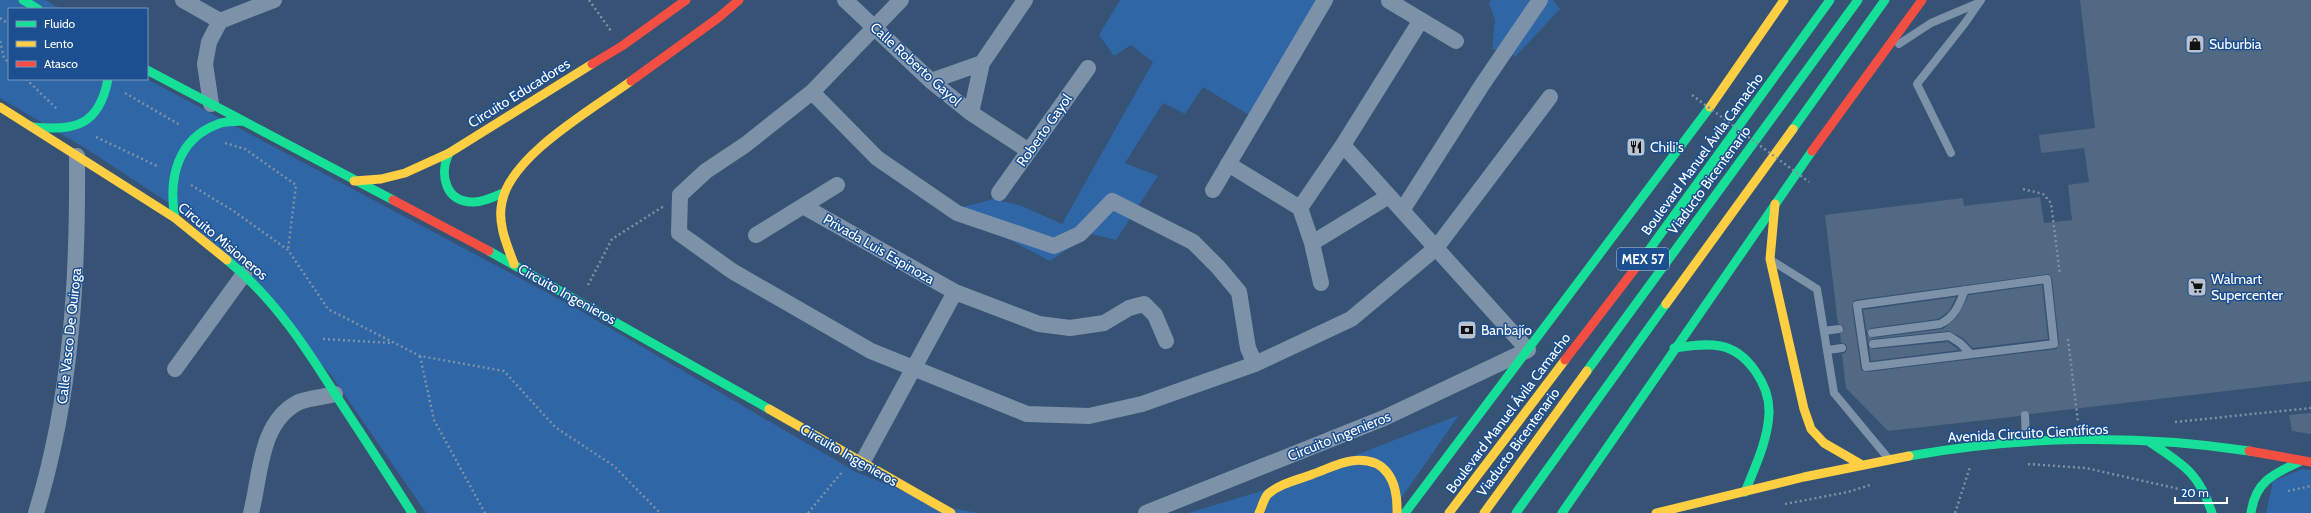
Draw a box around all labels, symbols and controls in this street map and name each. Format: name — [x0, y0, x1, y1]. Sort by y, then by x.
legend — [8, 8, 148, 80]
text: Fluido — [44, 16, 76, 31]
street label: Calle Roberto Gayol — [867, 18, 966, 110]
shop icon: Suburbia — [2184, 33, 2206, 55]
place label: Suburbia — [2209, 35, 2262, 53]
text: Lento — [44, 36, 74, 51]
street label: Circuito Educadores — [465, 54, 573, 132]
text: Atasco — [44, 56, 78, 71]
street label: Boulevard Manuel Ávila Camacho — [1637, 69, 1767, 239]
street label: Roberto Gayol — [1012, 90, 1076, 170]
street label: Viaducto Bicentenario — [1664, 122, 1755, 238]
restaurant icon: Chili's — [1625, 136, 1647, 158]
place label: Chili's — [1650, 138, 1684, 156]
street label: Circuito Misioneros — [174, 198, 272, 284]
street label: Privada Luis Espinoza — [820, 210, 938, 288]
road number: MEX 57 — [1617, 248, 1669, 270]
street label: Circuito Ingenieros — [515, 260, 619, 329]
street label: Calle Vasco De Quiroga — [53, 267, 85, 405]
place label: Walmart Supercenter — [2211, 270, 2284, 304]
supermarket icon: Walmart Supercenter — [2186, 276, 2208, 298]
bank icon: Banbajío — [1456, 319, 1478, 341]
place label: Banbajío — [1481, 321, 1532, 339]
street label: Boulevard Manuel Ávila Camacho — [1442, 329, 1574, 497]
street label: Viaducto Bicentenario — [1473, 384, 1564, 500]
street label: Circuito Ingenieros — [1285, 407, 1393, 465]
street label: Circuito Ingenieros — [797, 420, 901, 490]
street label: Avenida Circuito Científicos — [1947, 420, 2109, 446]
scale bar — [2175, 479, 2227, 505]
text: 20 m — [2181, 485, 2209, 500]

